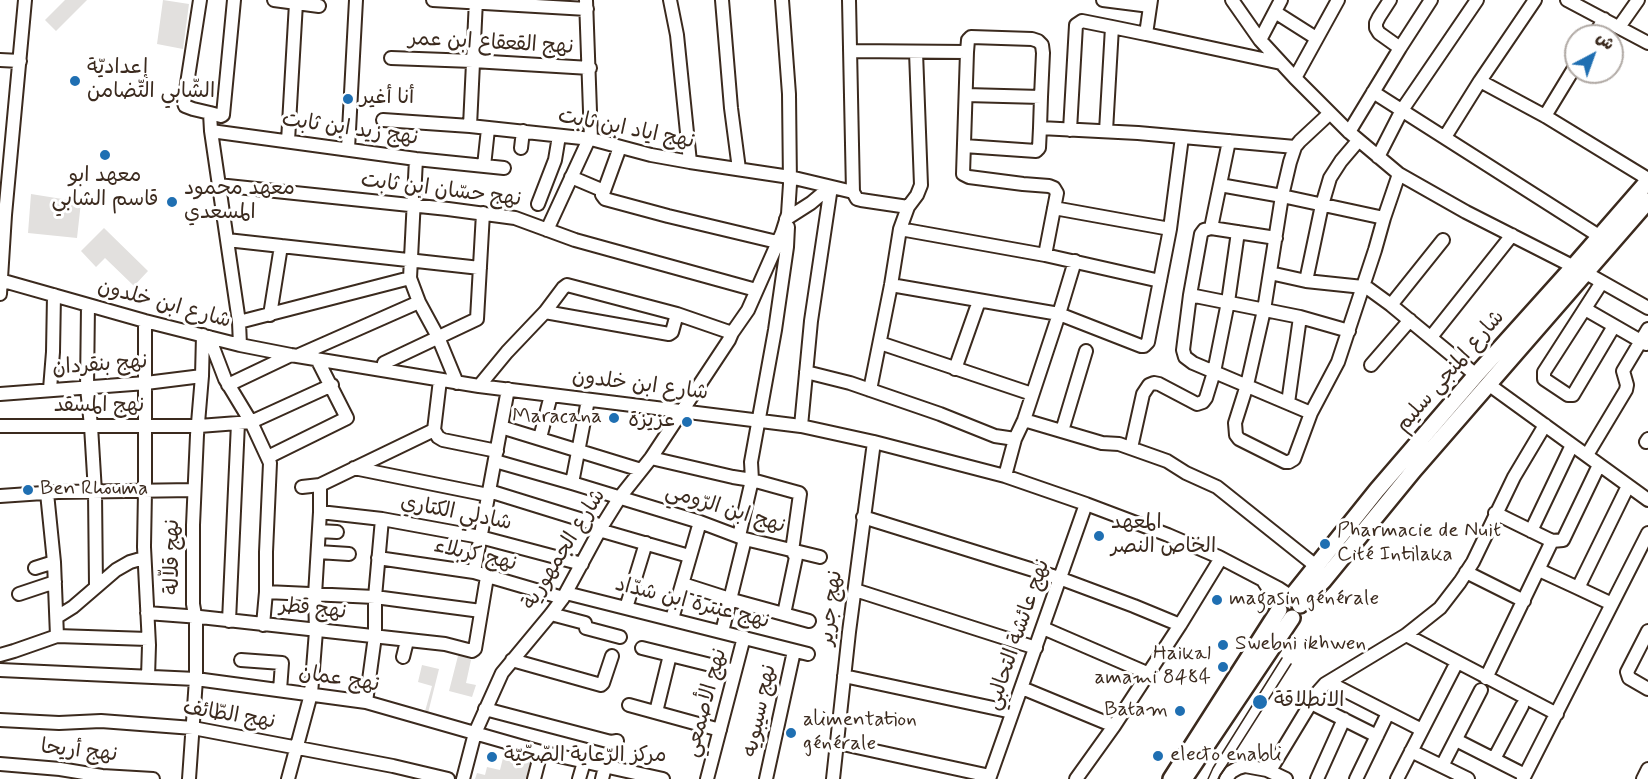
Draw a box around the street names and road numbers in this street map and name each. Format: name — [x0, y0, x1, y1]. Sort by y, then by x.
street label: نهج القعقاع ابن عمر — [408, 27, 574, 61]
street label: نهج اياد ابن ثابت — [556, 104, 696, 156]
street label: نهج زيد ابن ثابت — [280, 108, 420, 152]
street label: نهج حسّان ابن ثابت — [359, 169, 523, 213]
street label: شارع ابن خلدون — [95, 275, 233, 335]
street label: شارع المنجي سليم — [1391, 306, 1511, 438]
street label: نهج بنقردان — [51, 350, 149, 382]
street label: شارع ابن خلدون — [571, 365, 709, 407]
street label: نهج المسقد — [54, 394, 144, 420]
street label: نهج ابن الرّومي — [662, 480, 788, 540]
street label: شارع الجمهورية — [518, 485, 612, 615]
street label: شادلي الكتاري — [398, 491, 514, 537]
street label: نهج قلاّلة — [161, 519, 187, 595]
street label: نهج كربلاء — [431, 534, 519, 578]
street label: نهج عائشة التحالبي — [981, 556, 1057, 714]
street label: نهج جرير — [815, 569, 849, 647]
street label: نهج عنترة ابن شدّاد — [612, 573, 772, 635]
street label: نهج قطر — [278, 594, 348, 626]
street label: نهج الأصمعي — [680, 646, 734, 760]
street label: نهج عمان — [297, 661, 381, 699]
street label: نهج سيبويه — [739, 662, 783, 760]
street label: نهج الطّائف — [181, 696, 277, 736]
street label: نهج أريحا — [39, 735, 119, 769]

